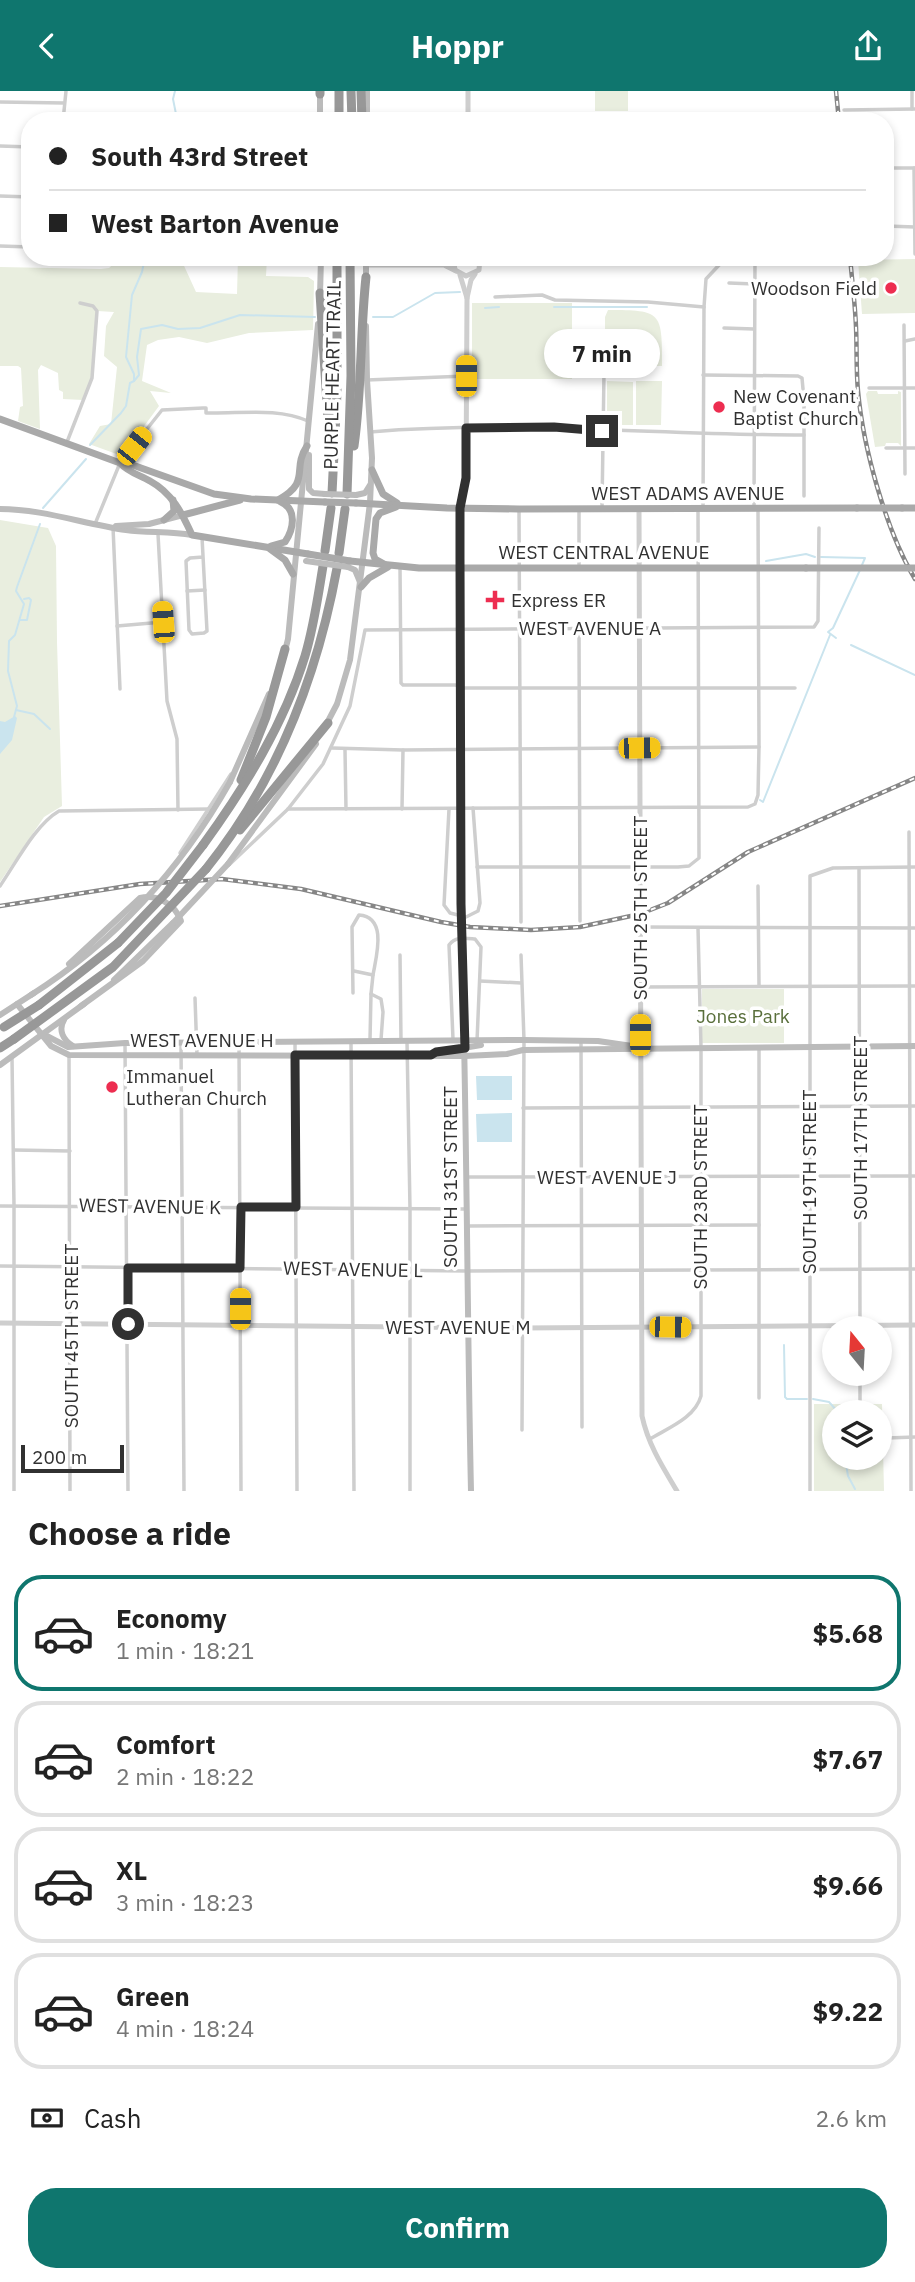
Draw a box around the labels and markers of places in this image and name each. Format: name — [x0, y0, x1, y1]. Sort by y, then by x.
place label: Woodson Field — [751, 276, 877, 300]
marker: Woodson Field — [883, 280, 899, 296]
place label: New Covenant Baptist Church — [733, 384, 859, 430]
marker: New Covenant Baptist Church — [711, 399, 727, 415]
place label: Express ER — [511, 588, 606, 612]
marker: Express ER — [485, 590, 505, 610]
place label: Immanuel Lutheran Church — [126, 1064, 267, 1110]
marker: Immanuel Lutheran Church — [104, 1079, 120, 1095]

